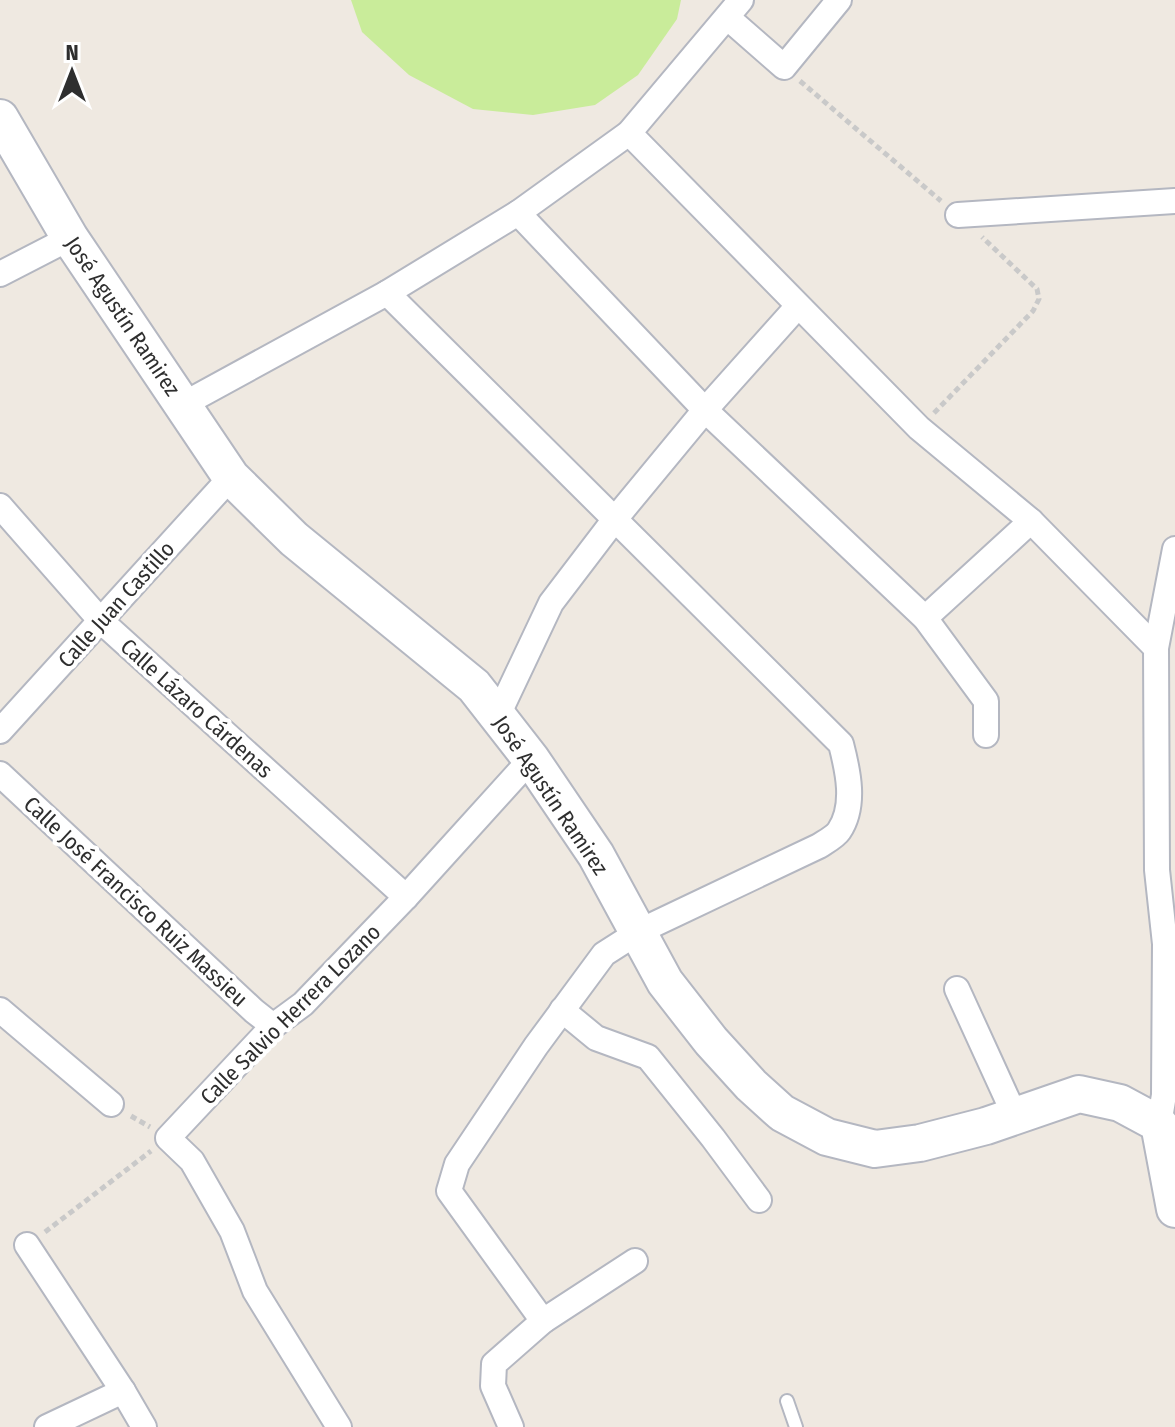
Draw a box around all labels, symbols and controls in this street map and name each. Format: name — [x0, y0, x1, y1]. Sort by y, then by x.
north arrow — [32, 32, 112, 112]
text: N — [65, 39, 79, 66]
street label: José Agustín Ramirez — [59, 231, 186, 401]
street label: Calle Juan Castillo — [53, 536, 180, 673]
street label: Calle Lázaro Cárdenas — [115, 633, 278, 784]
street label: José Agustín Ramirez — [487, 710, 614, 880]
street label: Calle José Francisco Ruiz Massieu — [18, 791, 253, 1012]
street label: Calle Salvio Herrera Lozano — [195, 919, 386, 1110]

